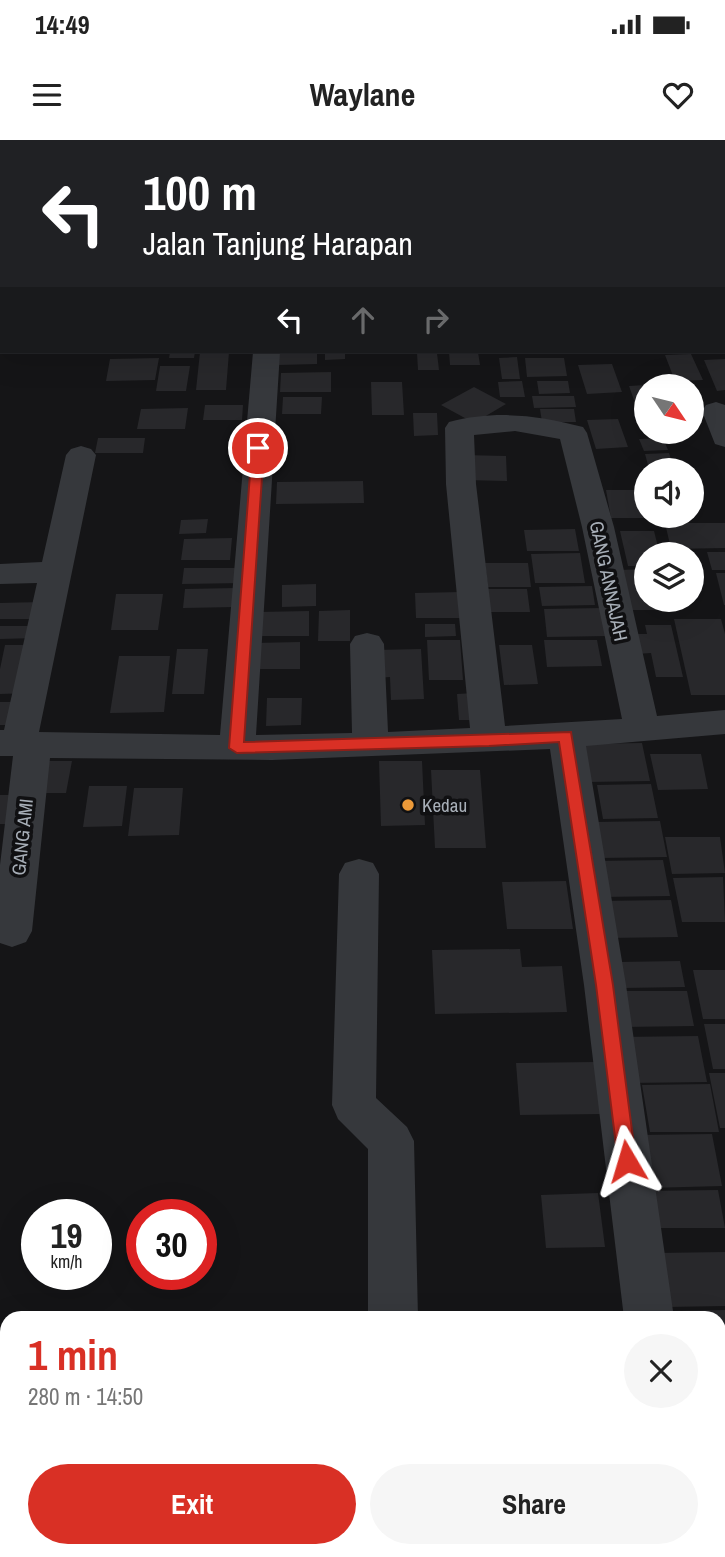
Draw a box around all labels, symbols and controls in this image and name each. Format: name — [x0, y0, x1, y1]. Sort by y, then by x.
text: 14:49 — [35, 7, 90, 42]
text: Waylane — [310, 73, 415, 116]
icon: menu — [28, 76, 66, 114]
icon: heart — [659, 76, 697, 114]
text: 100 m — [143, 159, 257, 225]
icon: left — [28, 168, 119, 259]
text: Jalan Tanjung Harapan — [143, 222, 413, 265]
icon: left — [271, 301, 309, 339]
icon: ahead — [344, 301, 382, 339]
icon: right — [417, 301, 455, 339]
north arrow — [634, 374, 704, 444]
map controls — [634, 374, 704, 612]
pin — [228, 418, 288, 478]
icon: arrive — [239, 429, 277, 467]
button: sound — [634, 458, 704, 528]
street label: GANG ANNAJAH — [584, 519, 634, 643]
button: layers — [634, 542, 704, 612]
place label: Kedau — [422, 792, 467, 818]
street label: GANG AMI — [5, 797, 39, 877]
marker: Kedau — [400, 797, 416, 813]
position arrow — [590, 1124, 664, 1198]
speed limit sign: 30 — [126, 1199, 217, 1290]
text: 19 — [51, 1212, 82, 1259]
text: km/h — [51, 1249, 83, 1274]
text: 1 min — [28, 1327, 118, 1383]
button: close — [624, 1334, 698, 1408]
text: 280 m · 14:50 — [28, 1381, 143, 1412]
button: Exit — [28, 1464, 356, 1544]
button: Share — [370, 1464, 698, 1544]

